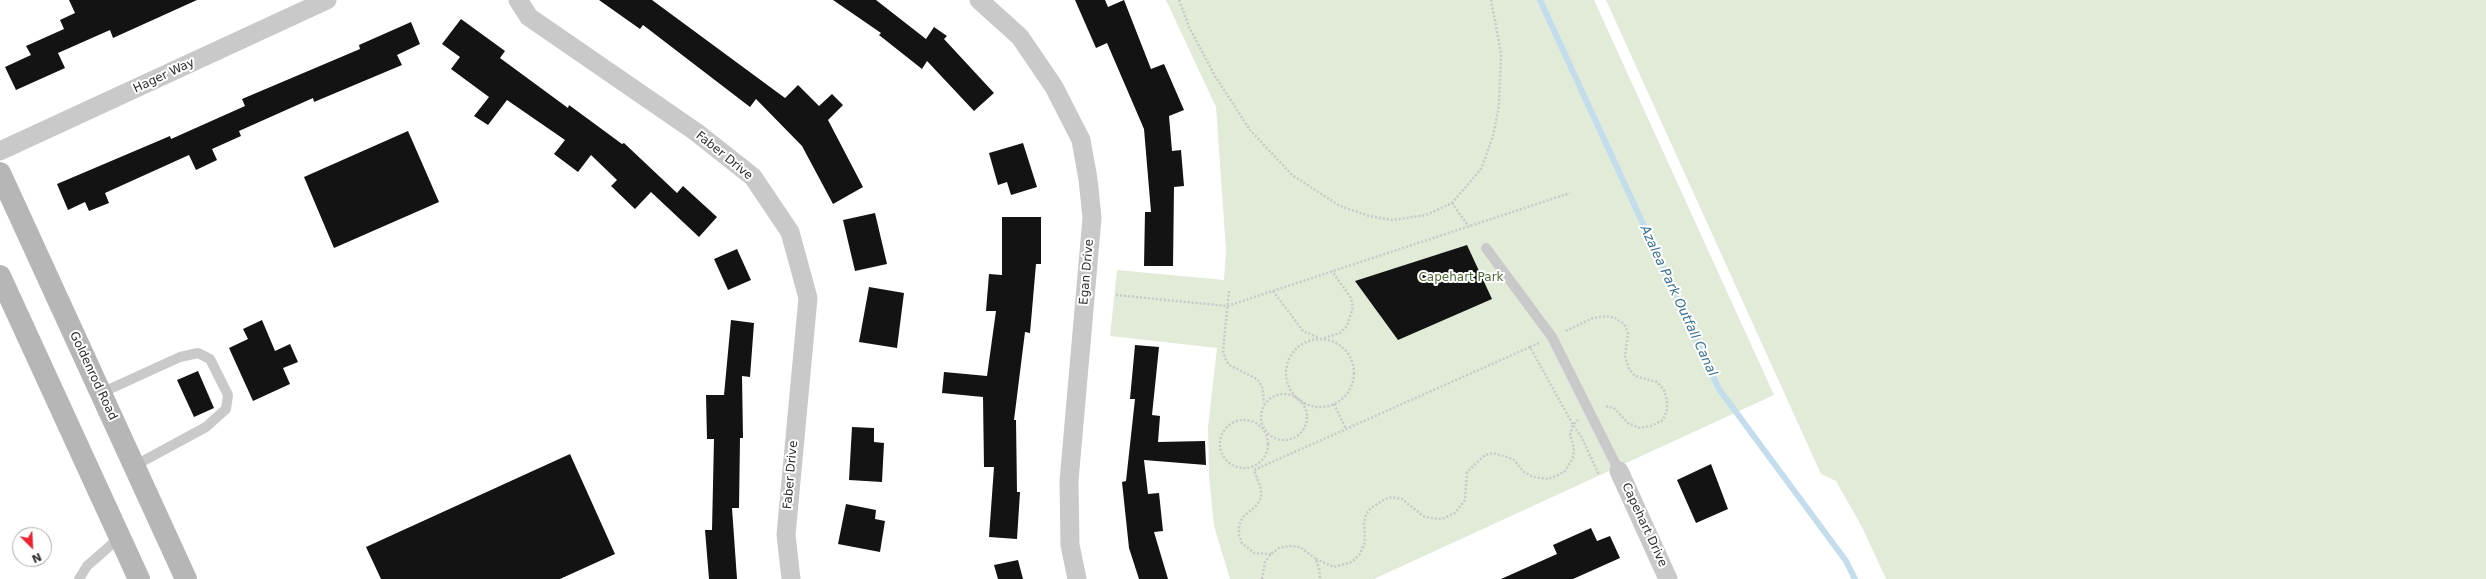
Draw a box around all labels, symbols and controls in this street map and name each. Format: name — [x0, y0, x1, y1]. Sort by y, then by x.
street label: Hager Way — [131, 56, 197, 96]
street label: Faber Drive — [693, 129, 755, 183]
water label: Azalea Park Outfall Canal — [1636, 223, 1720, 379]
street label: Egan Drive — [1077, 239, 1097, 305]
park label: Capehart Park — [1418, 271, 1504, 285]
street label: Goldenrod Road — [66, 329, 120, 423]
street label: Faber Drive — [781, 440, 801, 510]
street label: Capehart Drive — [1618, 481, 1670, 569]
north arrow — [12, 527, 52, 567]
text: N — [30, 550, 44, 565]

